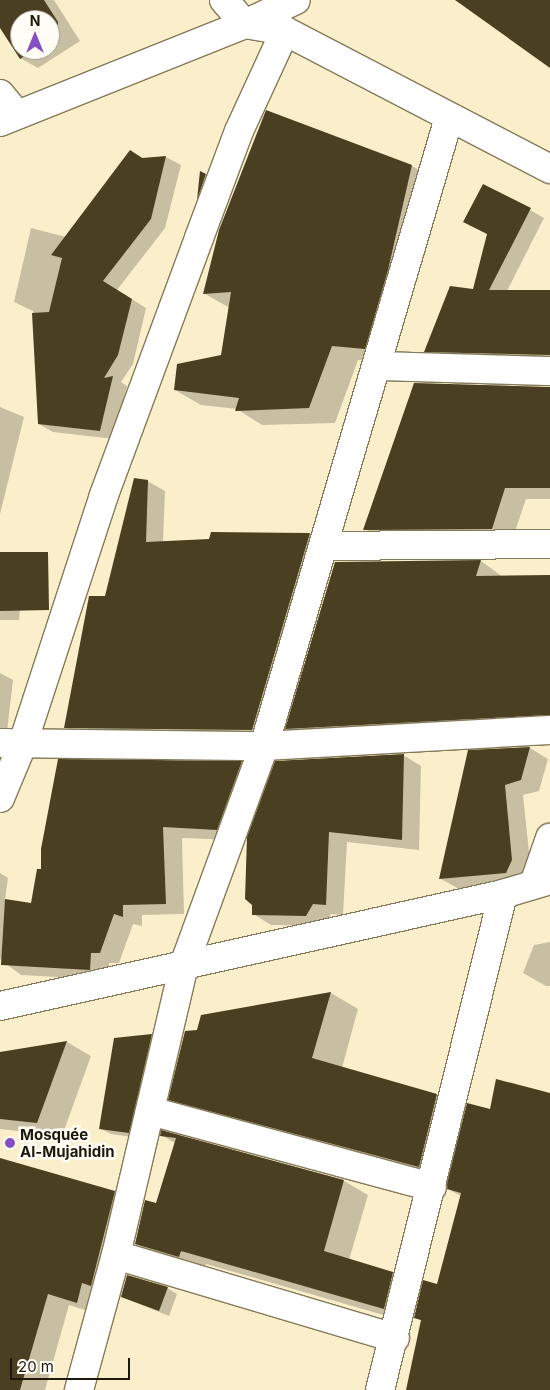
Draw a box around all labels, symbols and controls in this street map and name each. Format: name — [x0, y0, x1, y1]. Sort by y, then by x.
north arrow — [10, 10, 60, 60]
text: N — [30, 12, 40, 29]
place label: Mosquée Al-Mujahidin — [20, 1125, 115, 1160]
marker: Mosquée Al-Mujahidin — [4, 1137, 16, 1149]
scale bar — [12, 1348, 132, 1380]
text: 20 m — [18, 1357, 54, 1376]

